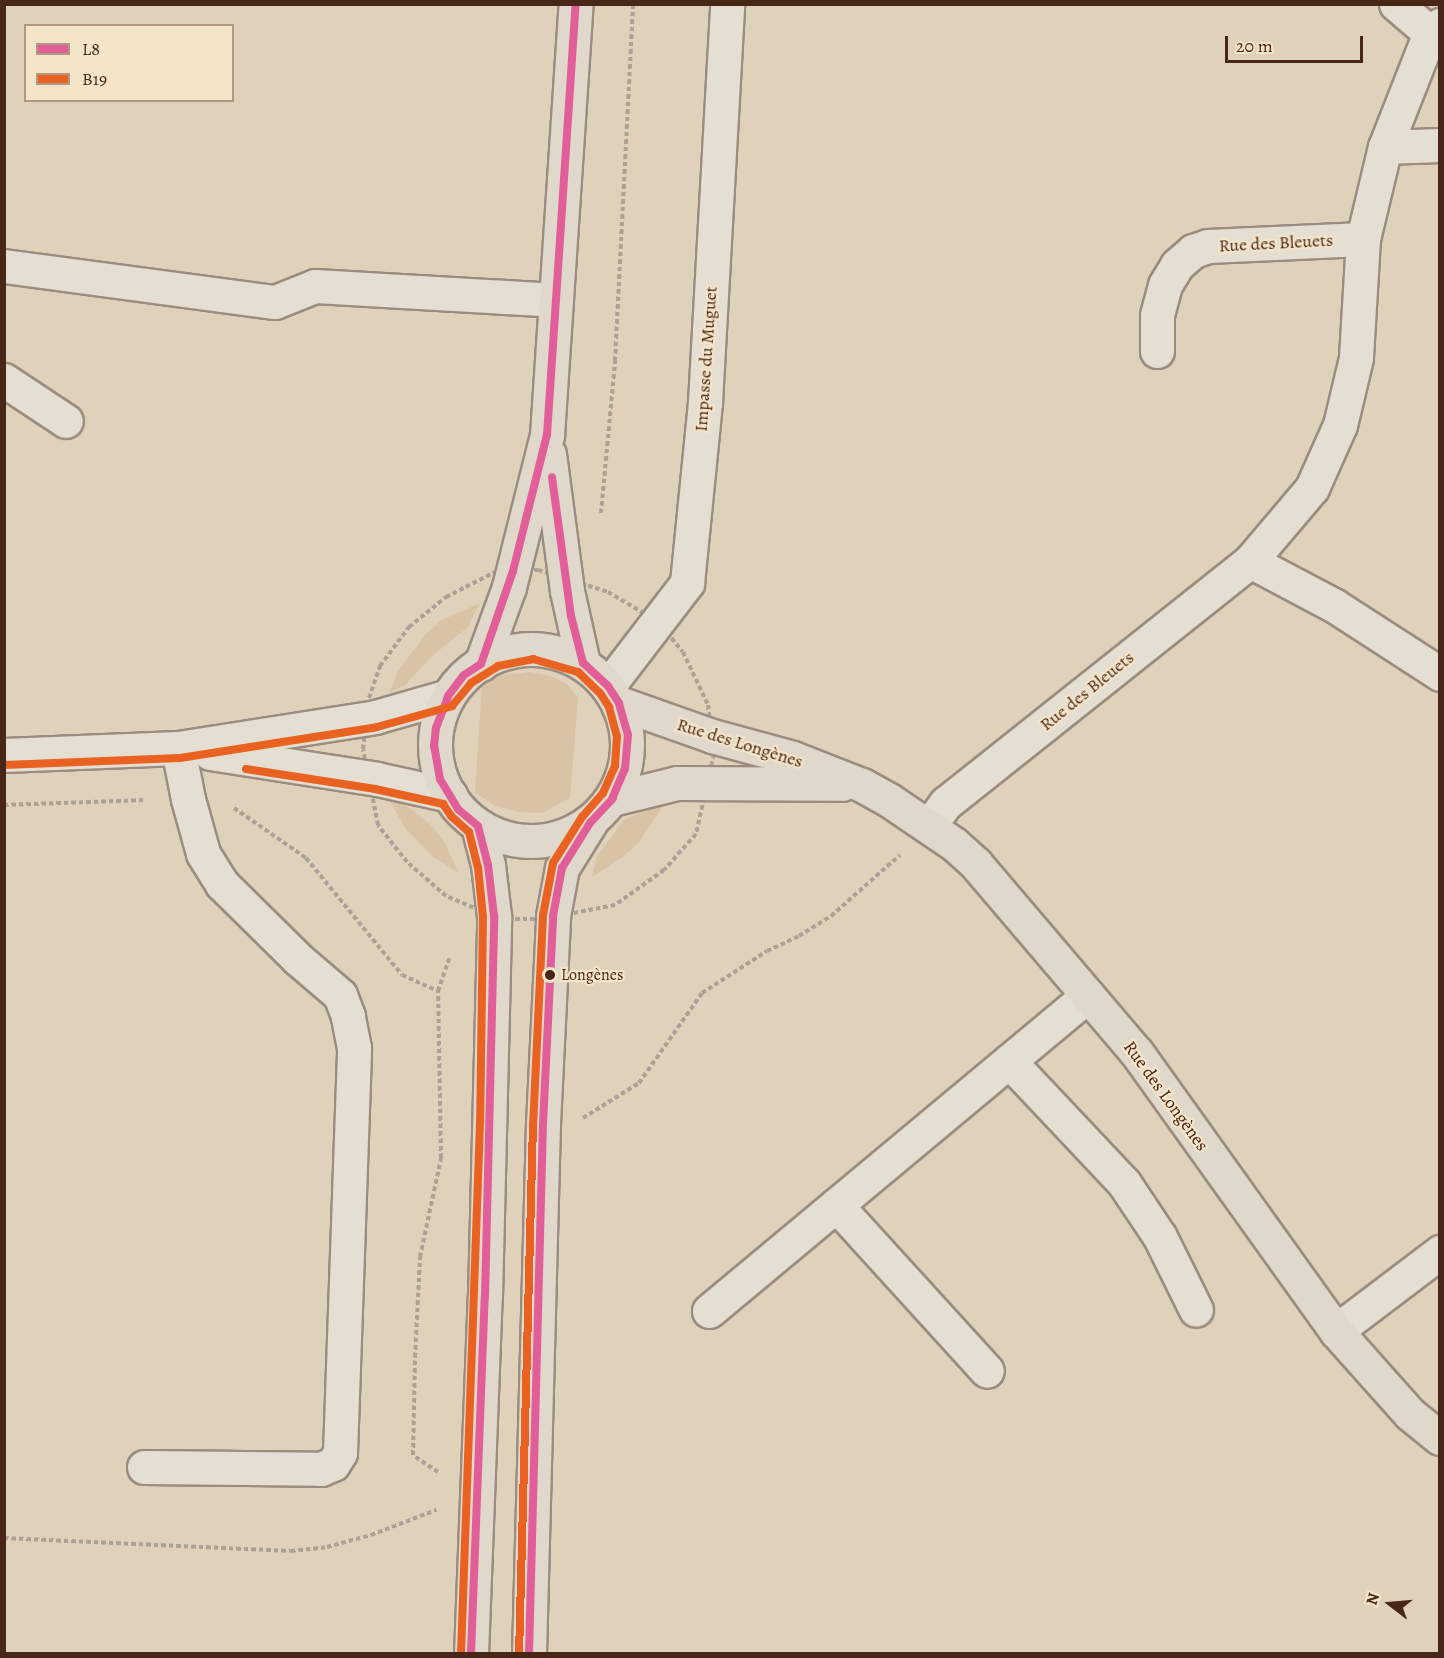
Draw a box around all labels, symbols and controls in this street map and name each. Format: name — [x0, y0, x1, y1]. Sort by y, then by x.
legend — [24, 24, 234, 102]
scale bar — [1228, 24, 1366, 62]
text: 20 m — [1236, 34, 1273, 58]
text: L8 — [82, 37, 100, 61]
text: B19 — [82, 67, 107, 91]
street label: Rue des Bleuets — [1218, 229, 1334, 257]
street label: Impasse du Muguet — [690, 286, 722, 432]
street label: Rue des Bleuets — [1036, 647, 1138, 735]
street label: Rue des Longènes — [674, 714, 806, 772]
place label: Longènes — [561, 965, 623, 985]
marker: Longènes — [544, 969, 556, 981]
street label: Rue des Longènes — [1119, 1037, 1213, 1155]
north arrow — [1360, 1574, 1420, 1634]
text: N — [1361, 1590, 1385, 1608]

